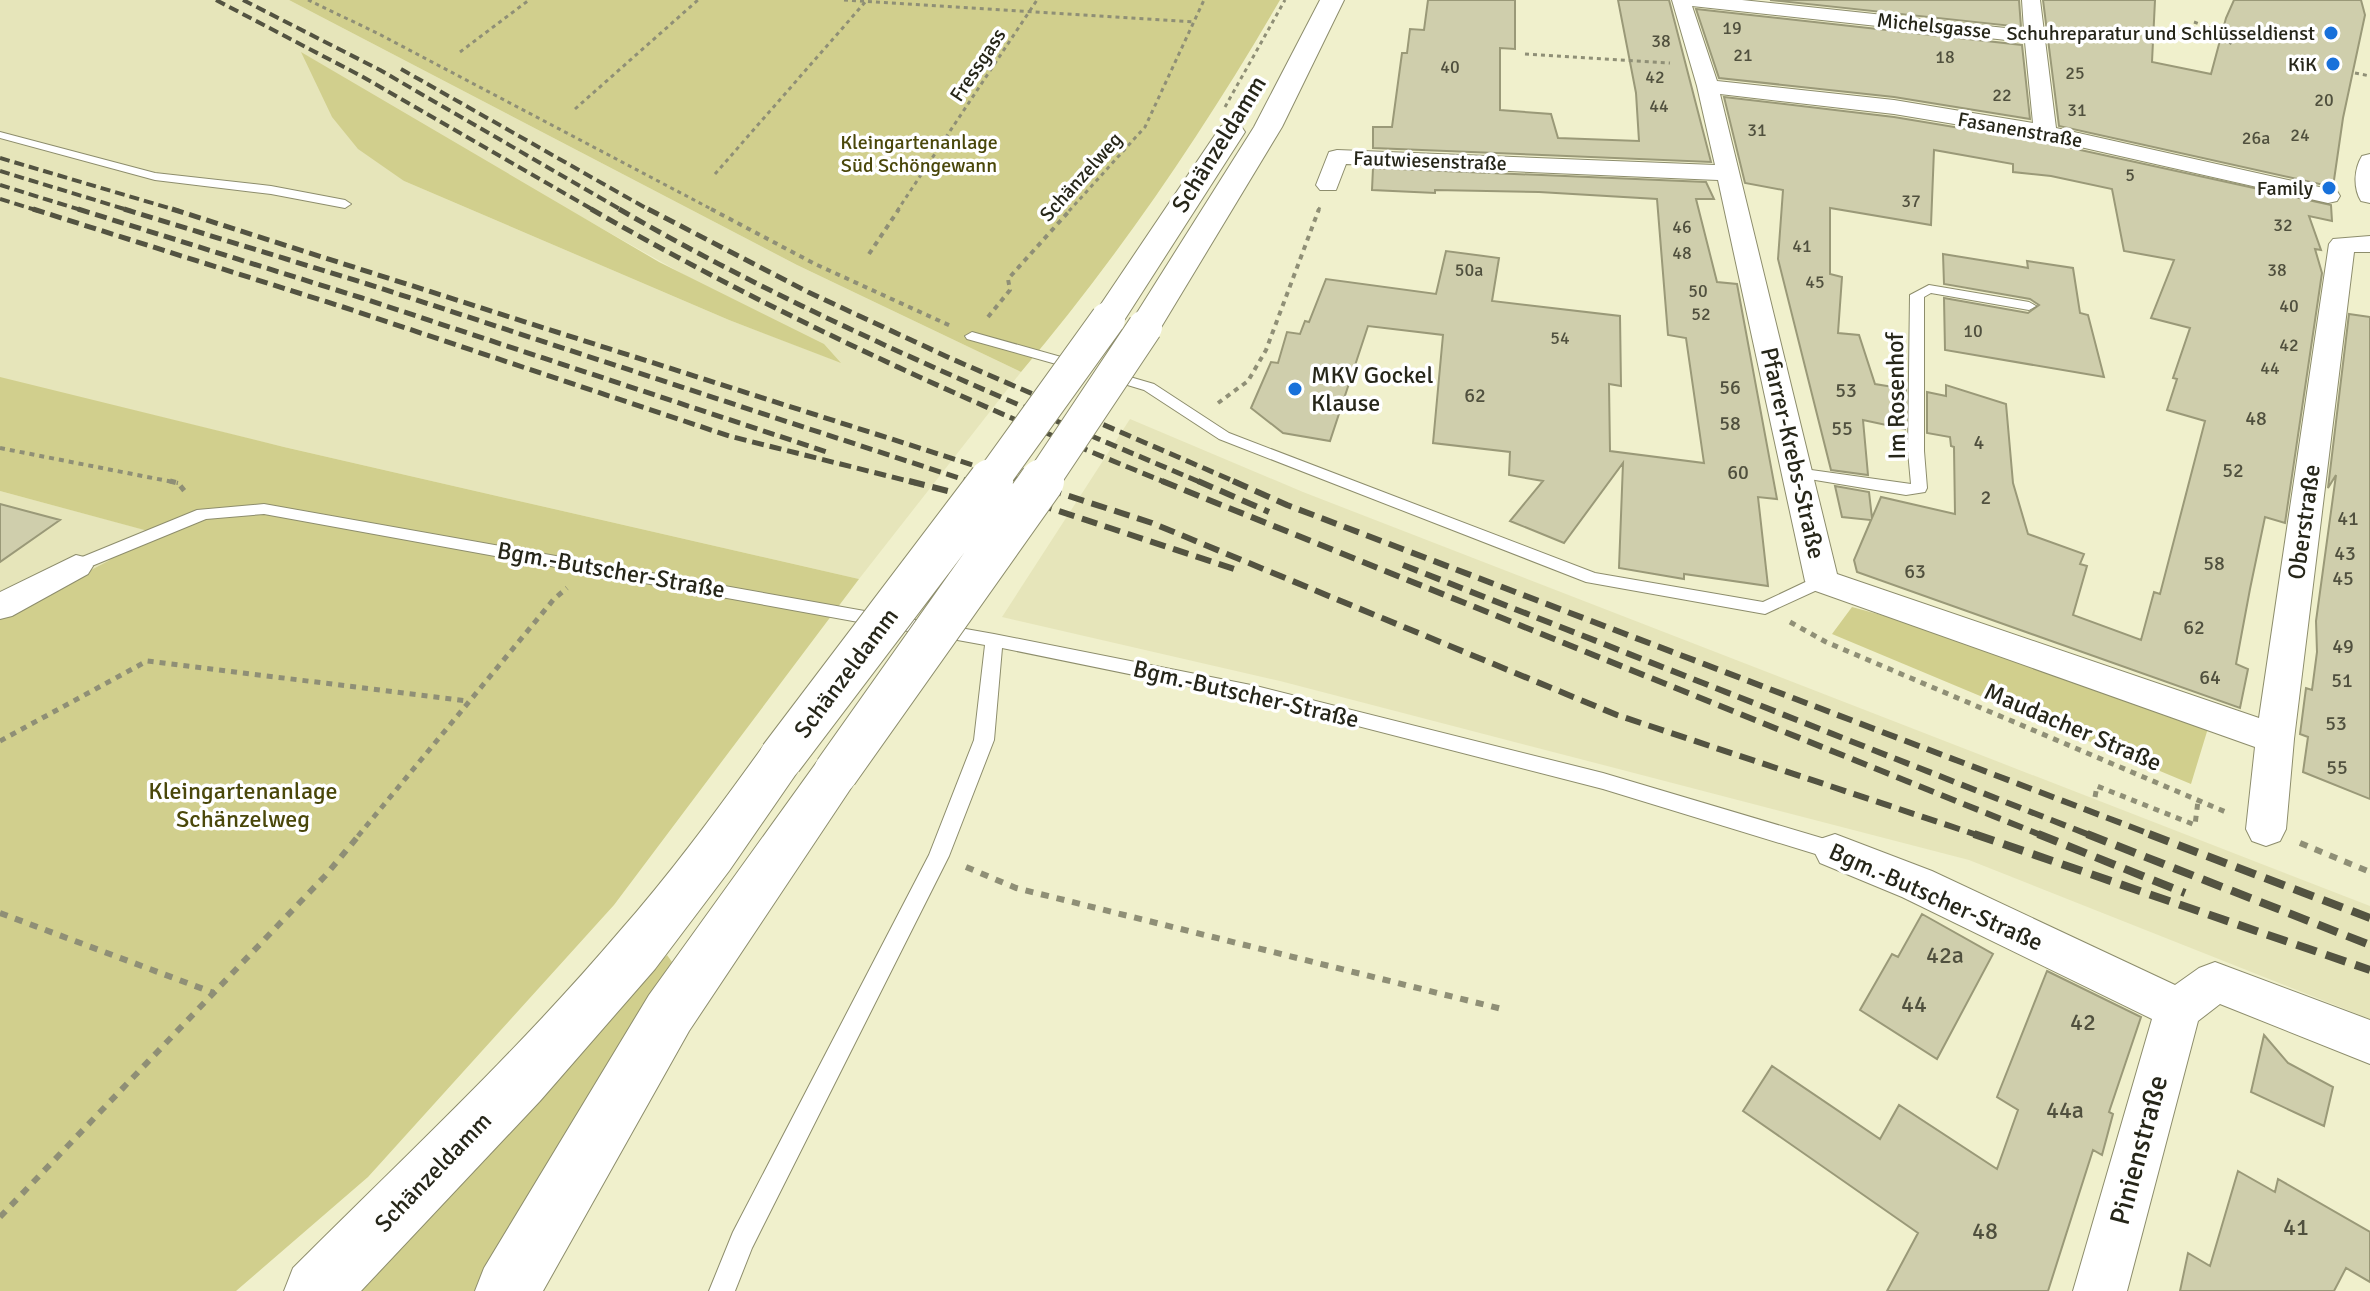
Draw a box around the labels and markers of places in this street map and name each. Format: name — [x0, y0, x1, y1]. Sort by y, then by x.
place label: Schuhreparatur und Schlüsseldienst — [2006, 21, 2315, 46]
marker: Schuhreparatur und Schlüsseldienst — [2322, 24, 2340, 42]
place label: KiK — [2288, 52, 2317, 77]
marker: KiK — [2324, 55, 2342, 73]
place label: Family — [2257, 176, 2314, 201]
marker: Family — [2320, 179, 2338, 197]
place label: MKV Gockel Klause — [1311, 360, 1434, 418]
marker: MKV Gockel Klause — [1286, 380, 1304, 398]

